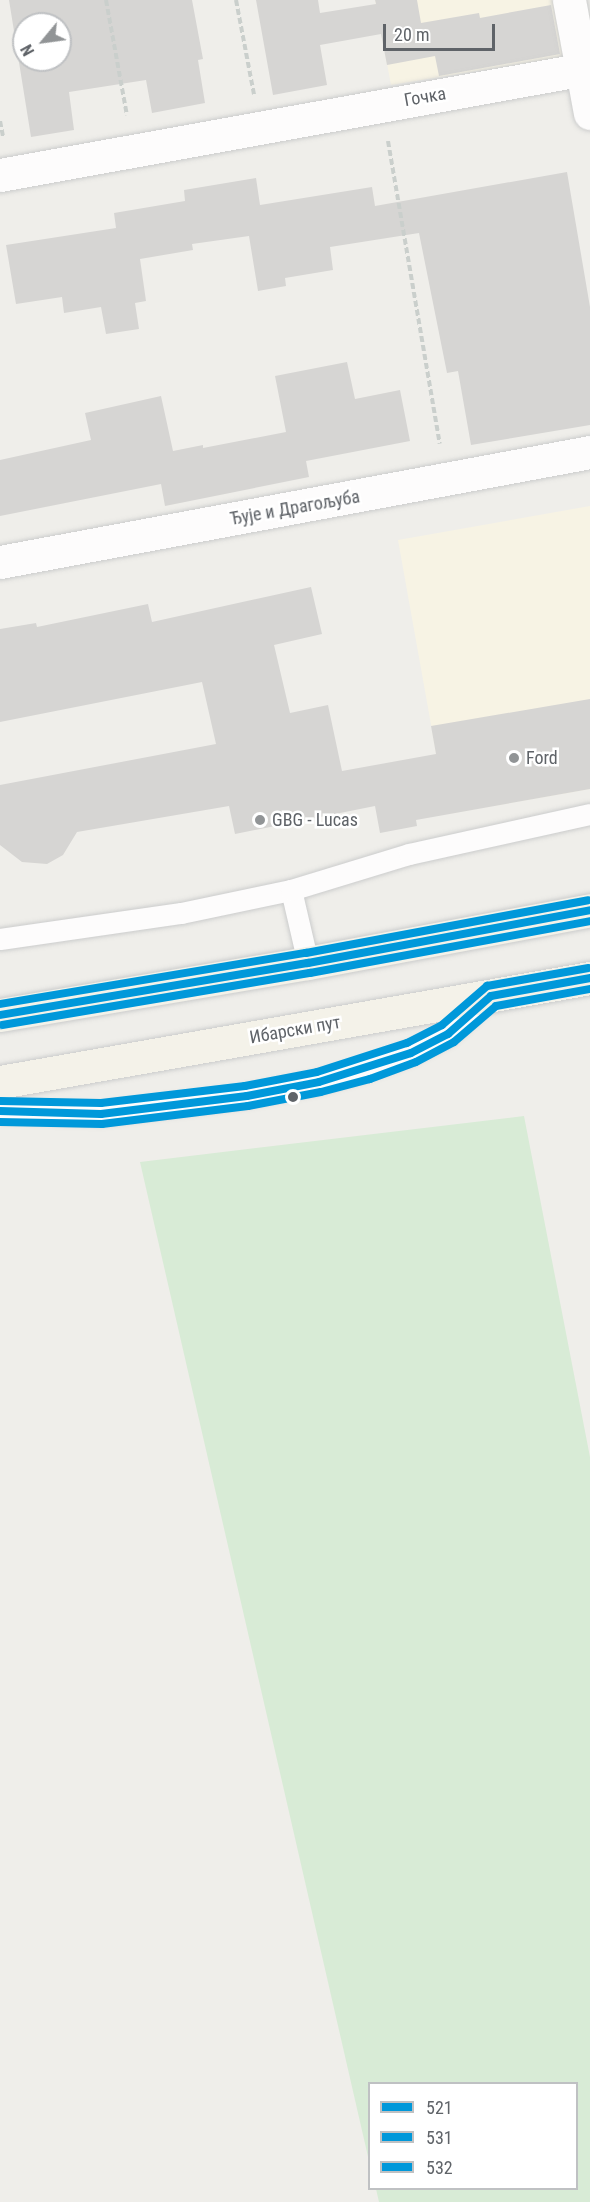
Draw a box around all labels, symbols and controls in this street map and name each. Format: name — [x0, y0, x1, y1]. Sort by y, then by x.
north arrow — [12, 12, 72, 72]
scale bar — [386, 12, 498, 50]
text: 20 m — [394, 24, 429, 45]
text: N — [17, 41, 38, 59]
street label: Гочка — [402, 83, 448, 111]
street label: Ђује и Драгољуба — [228, 486, 362, 530]
place label: Ford — [526, 747, 558, 769]
marker: Ford — [507, 751, 521, 765]
place label: GBG - Lucas — [272, 809, 358, 831]
marker: GBG - Lucas — [253, 813, 267, 827]
street label: Ибарски пут — [248, 1011, 342, 1049]
unlabelled marker — [287, 1091, 299, 1103]
legend — [368, 2082, 578, 2190]
text: 521 — [426, 2097, 453, 2118]
text: 531 — [426, 2127, 453, 2148]
text: 532 — [426, 2157, 453, 2178]

